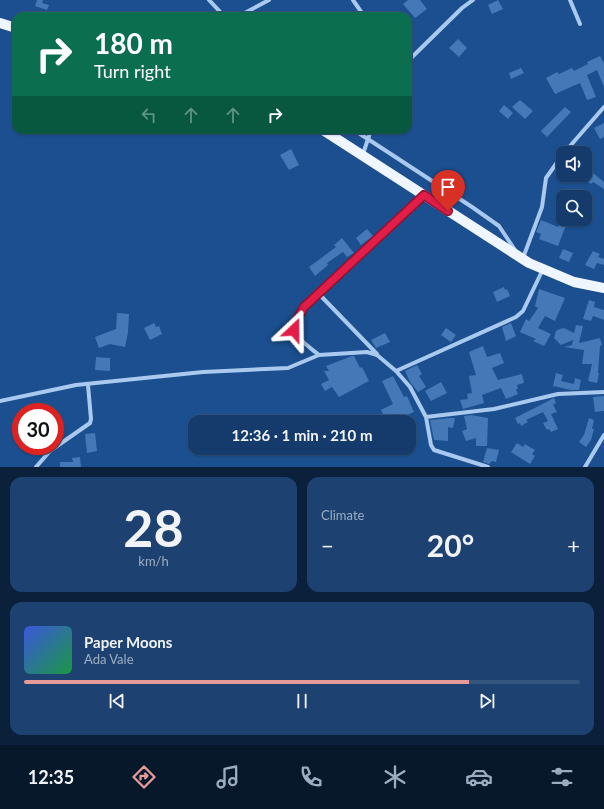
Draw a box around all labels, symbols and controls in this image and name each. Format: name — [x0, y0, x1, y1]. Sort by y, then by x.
text: 180 m — [94, 26, 173, 60]
icon: right — [28, 28, 80, 80]
text: Turn right — [94, 60, 171, 82]
icon: left — [138, 104, 160, 126]
icon: ahead — [180, 104, 202, 126]
icon: ahead — [222, 104, 244, 126]
icon: right — [264, 104, 286, 126]
map controls — [556, 146, 592, 226]
button: sound — [556, 146, 592, 182]
pin — [431, 170, 465, 211]
icon: arrive — [437, 176, 459, 198]
button: search — [556, 190, 592, 226]
position arrow — [273, 309, 315, 351]
speed limit sign: 30 — [12, 403, 64, 455]
text: 12:36 · 1 min · 210 m — [232, 426, 372, 444]
text: 28 — [123, 496, 184, 558]
text: Climate — [321, 507, 364, 523]
text: 20° — [427, 527, 474, 563]
text: − — [321, 532, 334, 559]
text: + — [567, 532, 580, 559]
text: km/h — [138, 553, 169, 569]
text: Paper Moons — [84, 633, 172, 651]
text: Ada Vale — [84, 651, 134, 667]
icon: previous — [106, 690, 128, 712]
icon: pause — [291, 690, 313, 712]
icon: next — [476, 690, 498, 712]
icon: directions — [130, 763, 158, 791]
icon: music — [214, 763, 242, 791]
icon: phone — [297, 763, 325, 791]
icon: climate — [381, 763, 409, 791]
icon: car — [465, 763, 493, 791]
icon: filters — [548, 763, 576, 791]
text: 12:35 — [28, 766, 74, 788]

